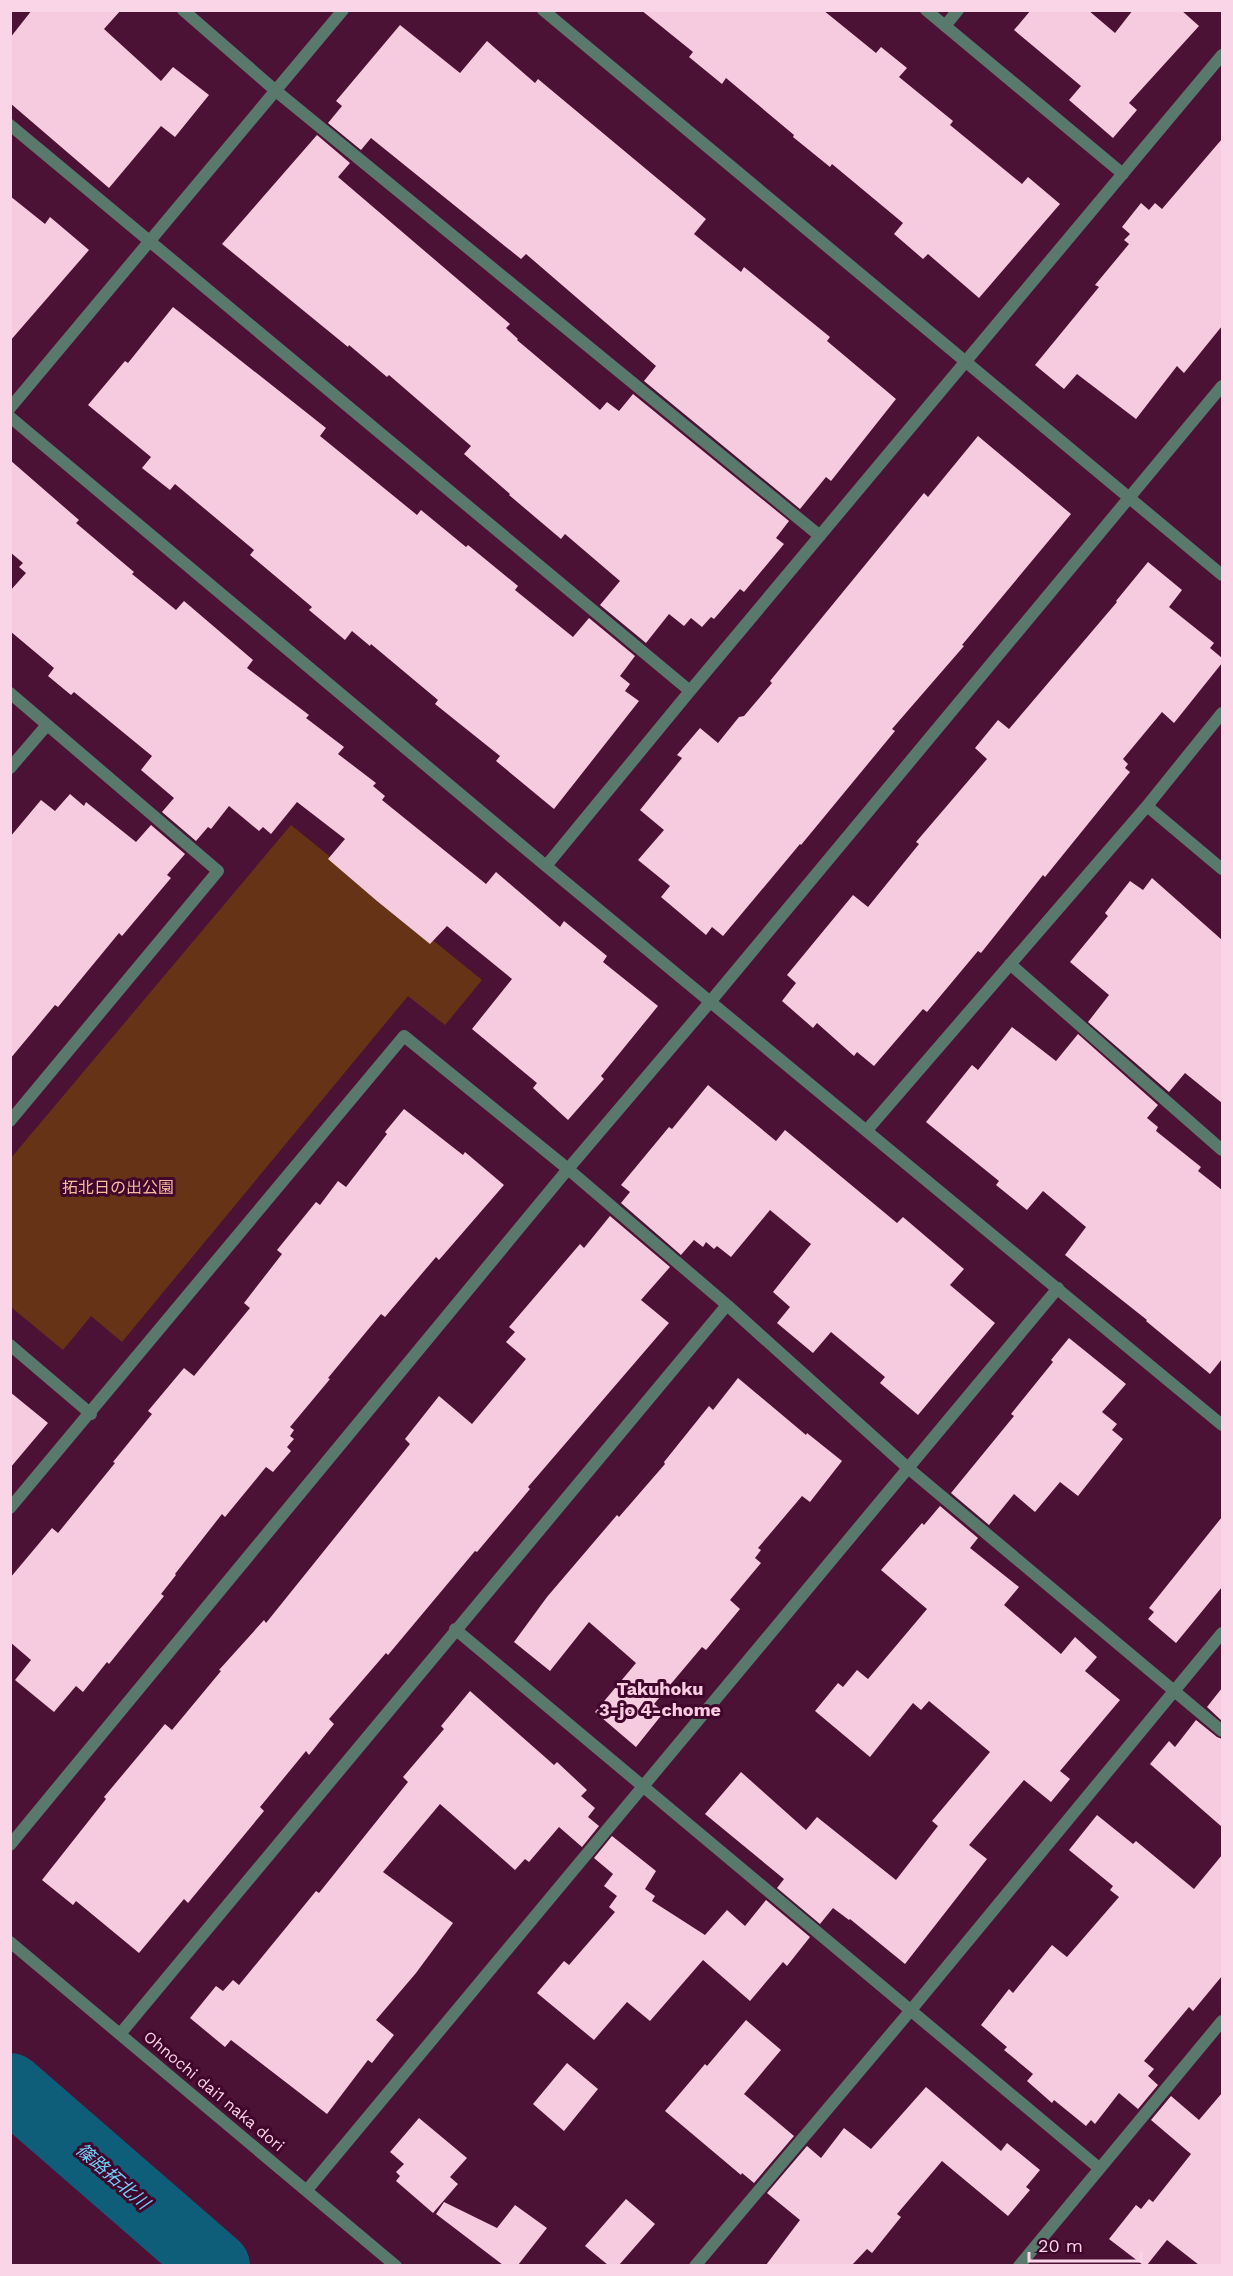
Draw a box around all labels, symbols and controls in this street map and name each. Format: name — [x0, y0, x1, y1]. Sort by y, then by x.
park label: 拓北日の出公園 — [62, 1178, 174, 1197]
district label: Takuhoku 3-jo 4-chome — [599, 1678, 721, 1720]
street label: Ohnochi dai1 naka dori — [140, 2027, 288, 2155]
water label: 篠路拓北川 — [72, 2139, 155, 2215]
scale bar — [1029, 2225, 1142, 2263]
text: 20 m — [1038, 2235, 1083, 2256]

